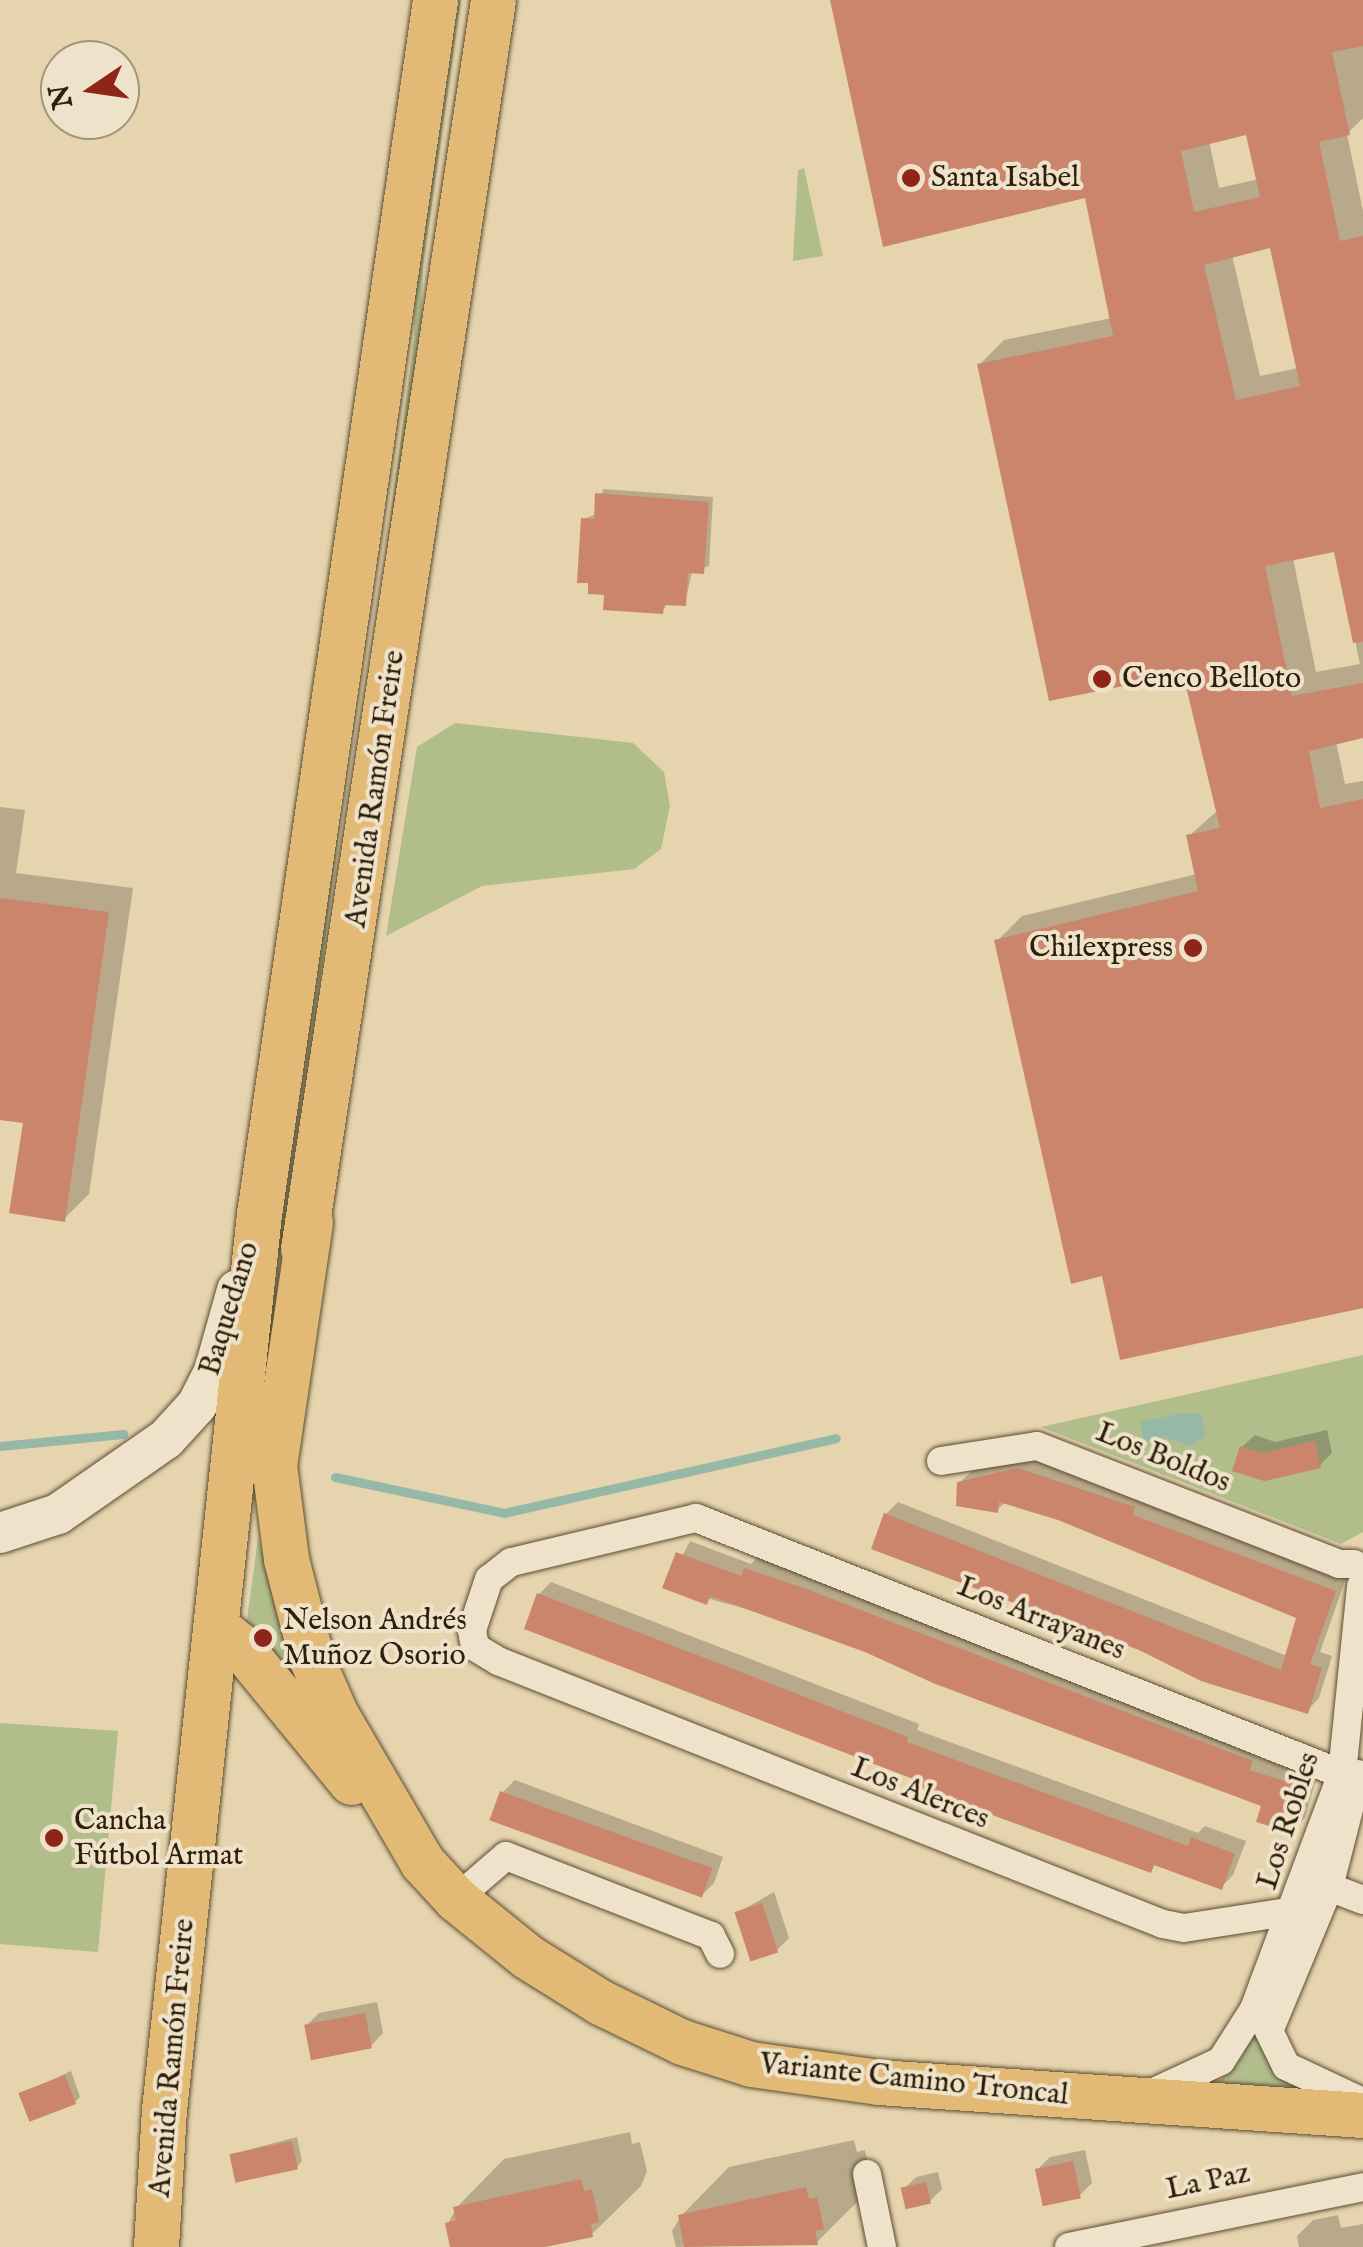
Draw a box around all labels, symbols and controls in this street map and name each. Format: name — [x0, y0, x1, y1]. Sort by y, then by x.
north arrow — [40, 40, 140, 140]
text: N — [42, 81, 82, 112]
place label: Santa Isabel — [931, 160, 1079, 196]
marker: Santa Isabel — [900, 167, 922, 189]
street label: Avenida Ramón Freire — [339, 648, 413, 930]
place label: Cenco Belloto — [1122, 661, 1301, 697]
marker: Cenco Belloto — [1091, 668, 1113, 690]
place label: Chilexpress — [1029, 930, 1173, 966]
marker: Chilexpress — [1182, 937, 1204, 959]
street label: Baquedano — [193, 1238, 267, 1380]
street label: Los Boldos — [1091, 1415, 1235, 1501]
street label: Los Arrayanes — [952, 1569, 1130, 1669]
place label: Nelson Andrés Muñoz Osorio — [283, 1603, 467, 1674]
marker: Nelson Andrés Muñoz Osorio — [252, 1627, 274, 1649]
street label: Los Robles — [1250, 1748, 1328, 1894]
street label: Los Alerces — [846, 1750, 994, 1838]
place label: Cancha Fútbol Armat — [74, 1803, 243, 1874]
marker: Cancha Fútbol Armat — [43, 1827, 65, 1849]
street label: Avenida Ramón Freire — [143, 1917, 203, 2199]
street label: Variante Camino Troncal — [758, 2046, 1070, 2114]
street label: La Paz — [1163, 2156, 1253, 2208]

